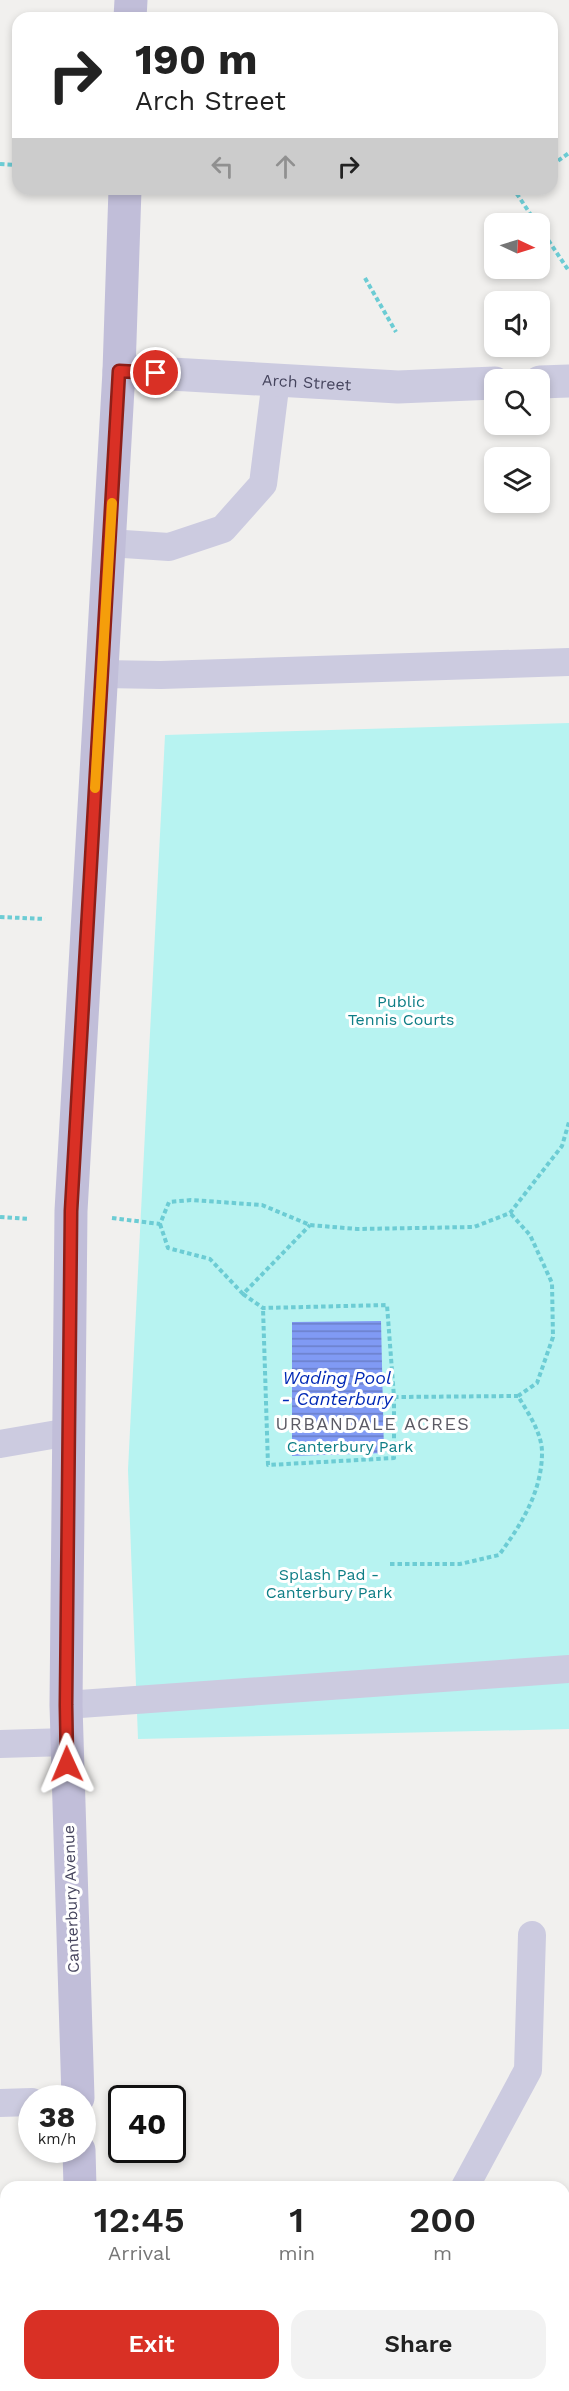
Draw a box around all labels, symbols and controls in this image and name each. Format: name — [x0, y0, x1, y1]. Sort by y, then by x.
text: 190 m — [135, 35, 258, 84]
icon: right — [36, 36, 114, 114]
text: Arch Street — [135, 85, 286, 117]
icon: left — [206, 150, 239, 183]
icon: ahead — [269, 150, 302, 183]
icon: right — [332, 150, 365, 183]
north arrow — [484, 213, 550, 279]
map controls — [484, 213, 550, 513]
button: sound — [484, 291, 550, 357]
pin — [130, 347, 181, 398]
icon: arrive — [139, 356, 172, 389]
button: search — [484, 369, 550, 435]
street label: Arch Street — [262, 370, 352, 394]
button: layers — [484, 447, 550, 513]
park label: Public Tennis Courts — [348, 992, 454, 1029]
water label: Wading Pool - Canterbury — [281, 1367, 395, 1409]
district label: URBANDALE ACRES — [276, 1413, 470, 1434]
park label: Canterbury Park — [287, 1437, 413, 1456]
park label: Splash Pad - Canterbury Park — [266, 1565, 392, 1602]
position arrow — [35, 1732, 99, 1796]
street label: Canterbury Avenue — [59, 1825, 83, 1973]
speed limit sign: 40 — [108, 2085, 186, 2163]
text: 38 — [39, 2099, 75, 2134]
text: km/h — [38, 2130, 76, 2148]
text: 12:45 — [94, 2199, 185, 2241]
text: 1 — [289, 2199, 304, 2241]
text: 200 — [409, 2199, 476, 2241]
text: Arrival — [108, 2241, 170, 2265]
text: min — [278, 2241, 315, 2265]
text: m — [433, 2241, 452, 2265]
button: Exit — [24, 2310, 279, 2379]
button: Share — [291, 2310, 546, 2379]

